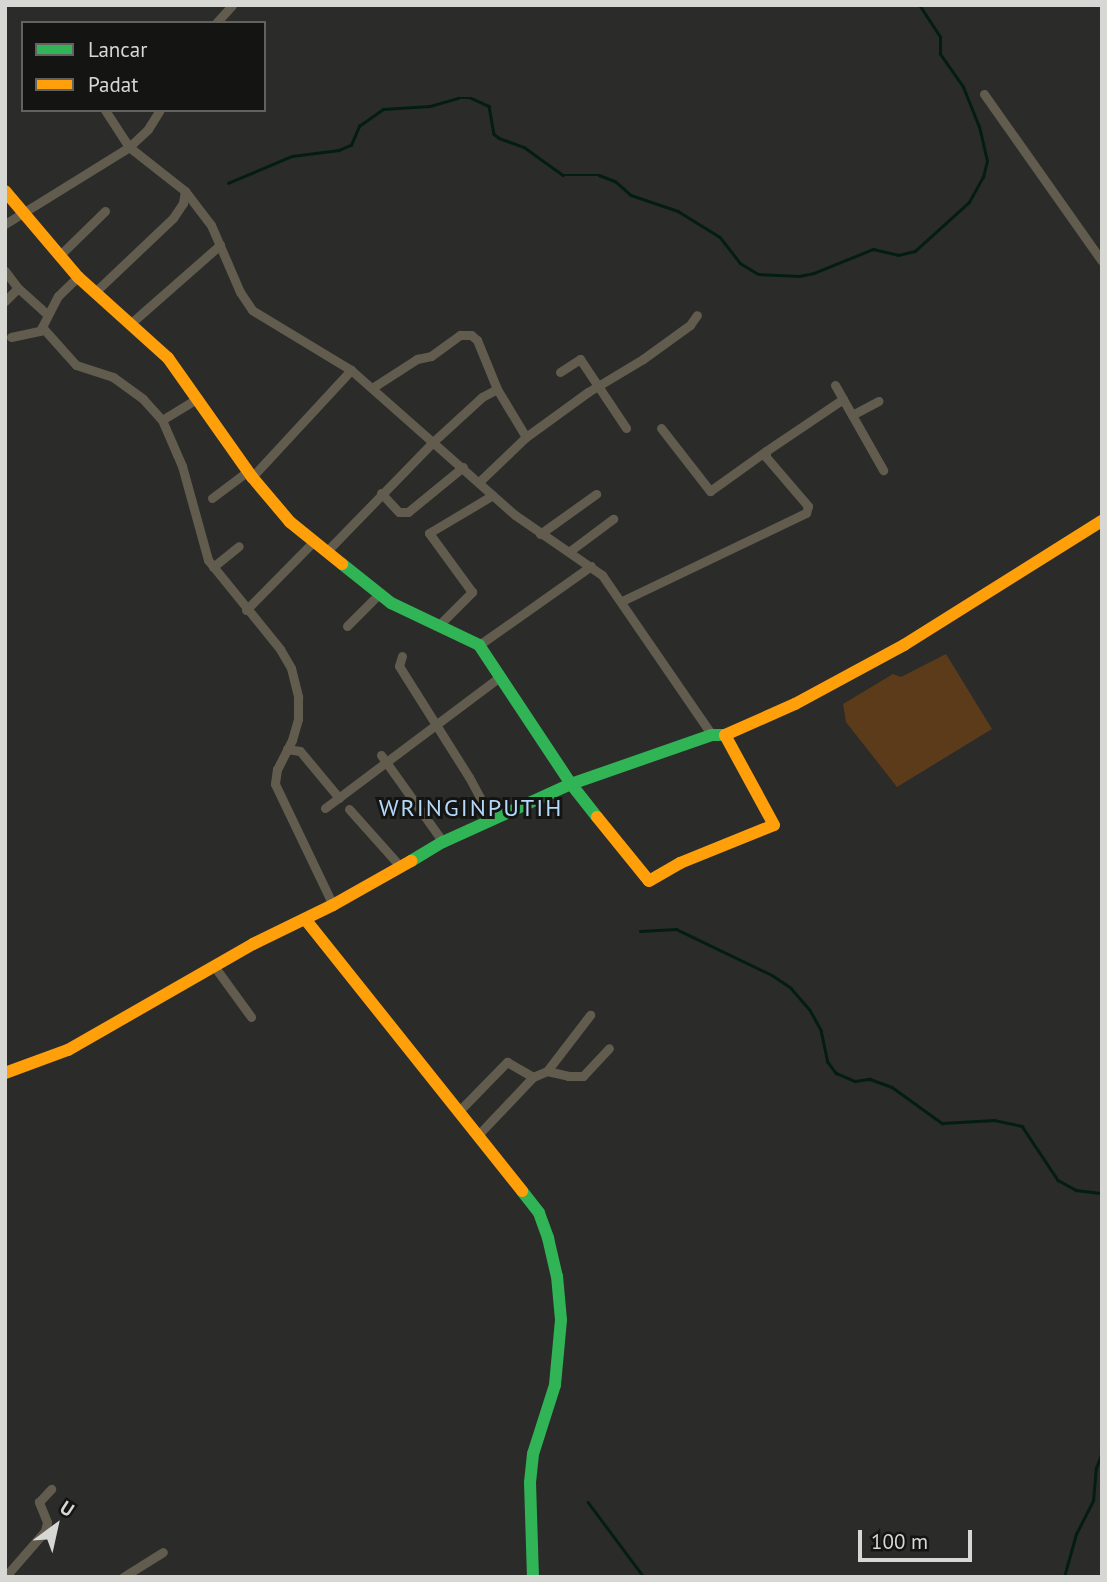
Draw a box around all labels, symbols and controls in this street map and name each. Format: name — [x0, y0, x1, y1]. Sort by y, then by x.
legend — [21, 21, 266, 112]
text: Lancar — [88, 36, 147, 63]
text: Padat — [88, 71, 138, 98]
district label: WRINGINPUTIH — [380, 794, 562, 822]
north arrow — [21, 1491, 91, 1561]
text: U — [56, 1495, 79, 1522]
scale bar — [862, 1516, 976, 1560]
text: 100 m — [871, 1528, 928, 1555]

